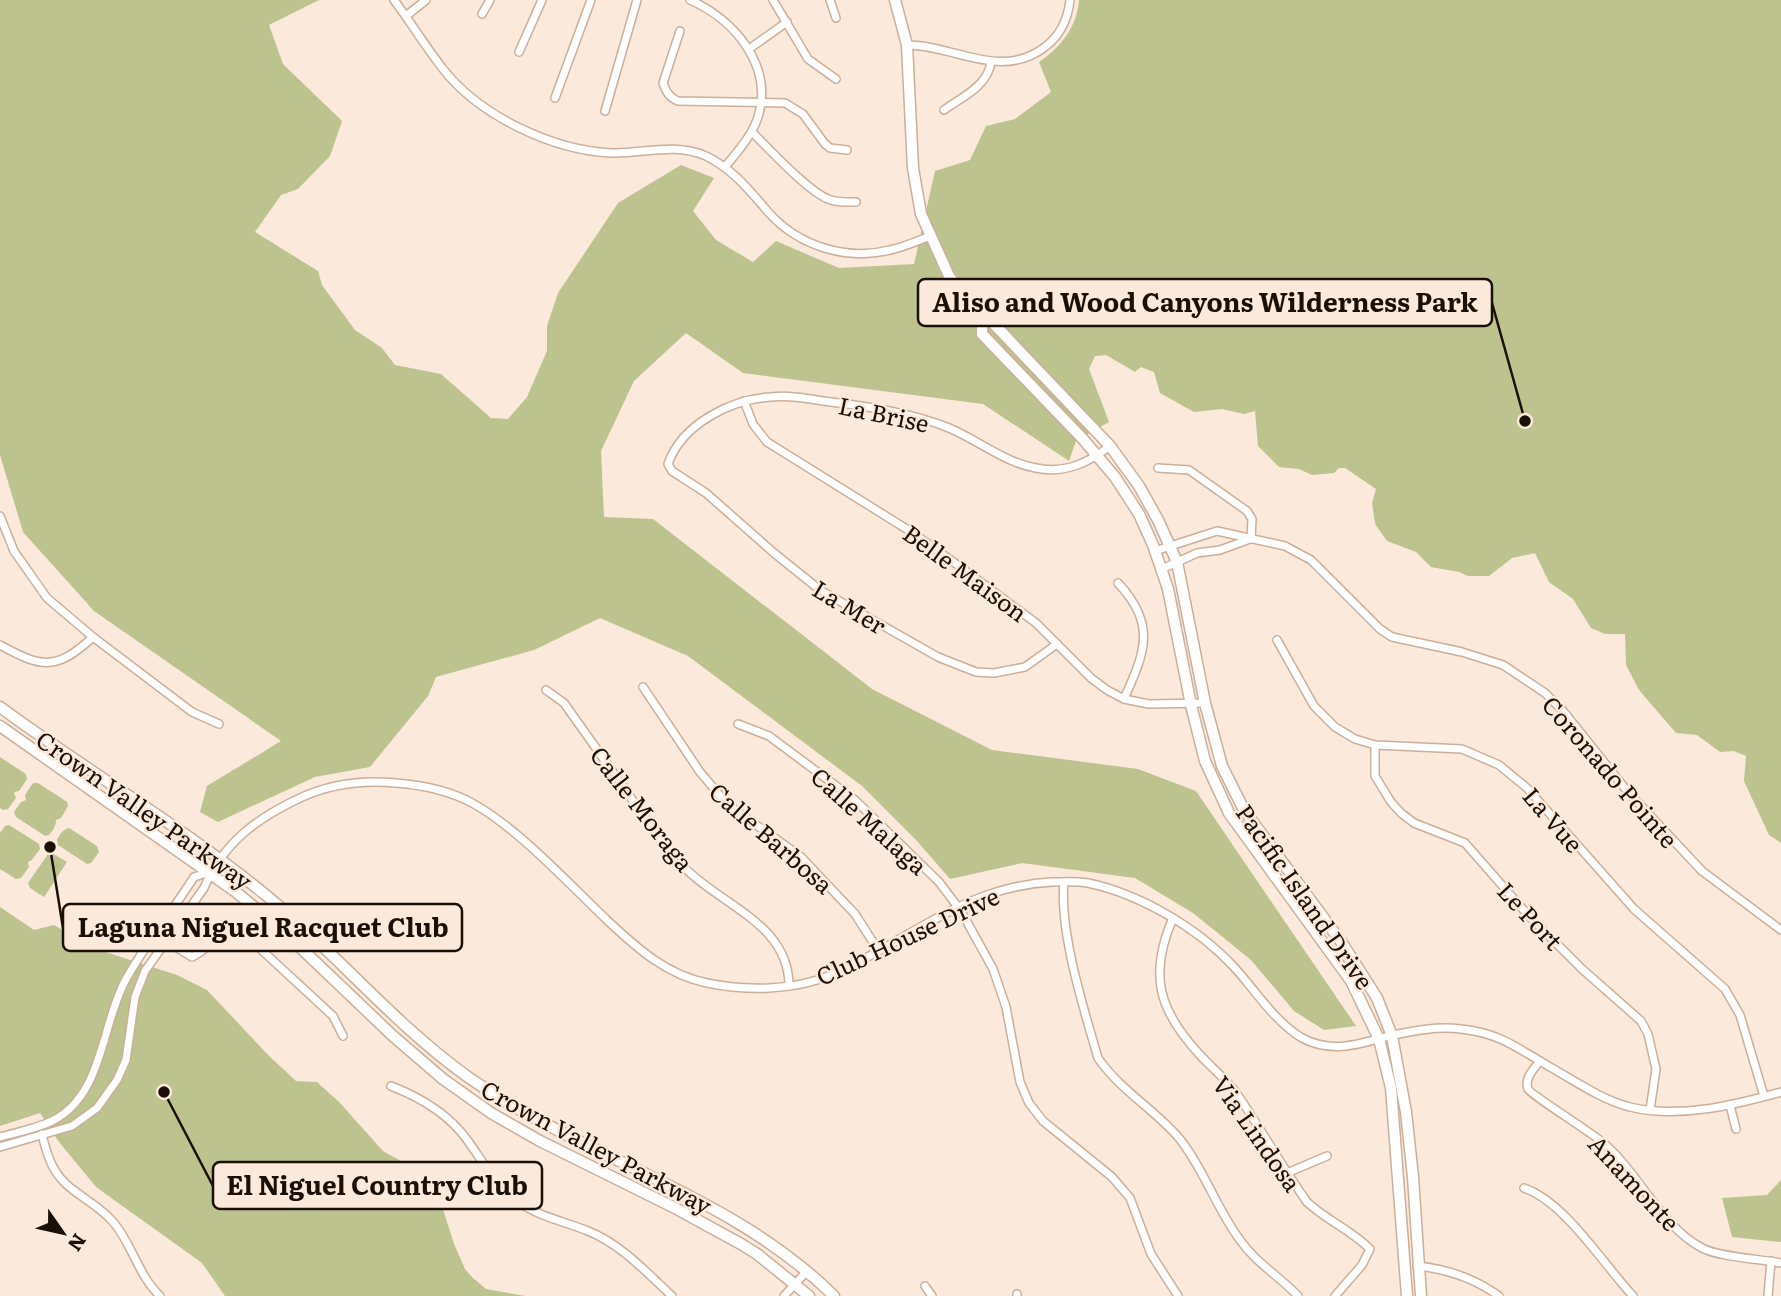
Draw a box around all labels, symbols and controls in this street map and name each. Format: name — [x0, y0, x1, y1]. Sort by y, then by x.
callout: Aliso and Wood Canyons Wilderness Park — [918, 279, 1492, 326]
text: Aliso and Wood Canyons Wilderness Park — [932, 281, 1478, 320]
street label: La Brise — [836, 386, 932, 440]
street label: Belle Maison — [897, 515, 1035, 629]
street label: La Mer — [807, 570, 894, 642]
street label: Coronado Pointe — [1535, 687, 1687, 855]
street label: Crown Valley Parkway — [30, 721, 260, 897]
street label: Calle Moraga — [583, 738, 703, 878]
street label: Calle Malaga — [804, 758, 936, 882]
street label: Calle Barbosa — [702, 773, 842, 901]
street label: La Vue — [1516, 779, 1592, 859]
street label: Pacific Island Drive — [1229, 796, 1383, 996]
street label: Le Port — [1490, 873, 1572, 957]
street label: Club House Drive — [810, 877, 1004, 993]
callout: Laguna Niguel Racquet Club — [63, 904, 462, 951]
text: Laguna Niguel Racquet Club — [77, 906, 449, 945]
street label: Via Lindosa — [1205, 1068, 1311, 1198]
street label: Crown Valley Parkway — [475, 1070, 719, 1222]
street label: Anamonte — [1581, 1126, 1689, 1238]
callout: El Niguel Country Club — [213, 1162, 542, 1209]
text: El Niguel Country Club — [226, 1164, 528, 1203]
north arrow — [28, 1198, 98, 1268]
text: N — [62, 1229, 94, 1258]

